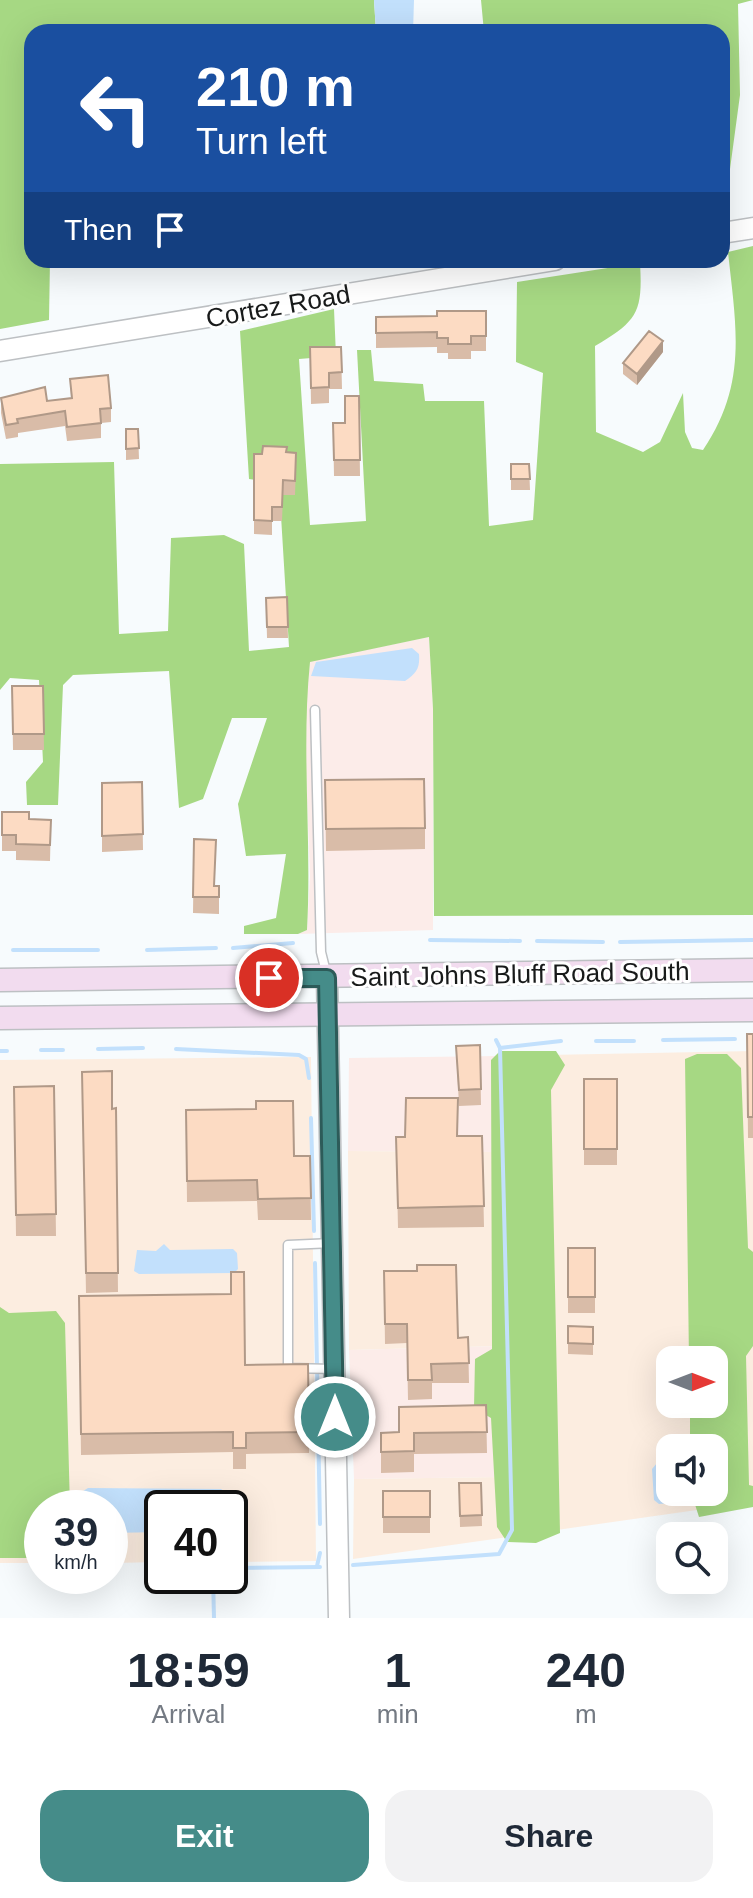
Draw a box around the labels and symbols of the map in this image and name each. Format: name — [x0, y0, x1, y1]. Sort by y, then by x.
street label: Cortez Road — [204, 279, 352, 333]
pin — [235, 944, 303, 1012]
street label: Saint Johns Bluff Road South — [350, 956, 690, 992]
north arrow — [656, 1346, 728, 1418]
position arrow — [293, 1375, 377, 1459]
speed limit sign: 40 — [144, 1490, 248, 1594]

